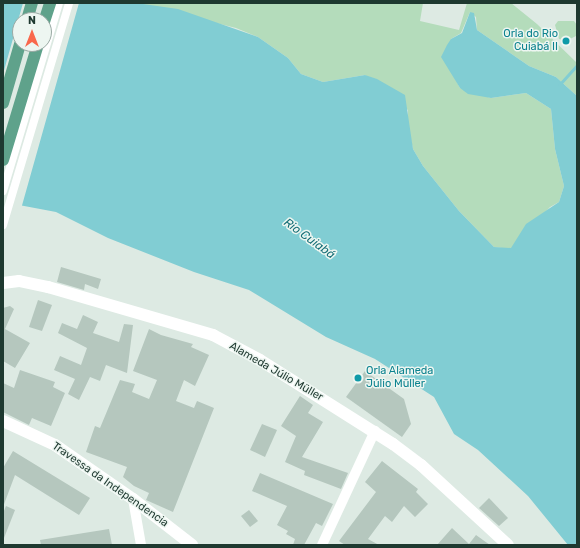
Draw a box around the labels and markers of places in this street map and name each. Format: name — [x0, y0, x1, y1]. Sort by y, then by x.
place label: Orla do Rio Cuiabá II — [503, 28, 558, 54]
marker: Orla do Rio Cuiabá II — [561, 36, 571, 46]
place label: Orla Alameda Júlio Müller — [366, 365, 434, 391]
marker: Orla Alameda Júlio Müller — [353, 373, 363, 383]

